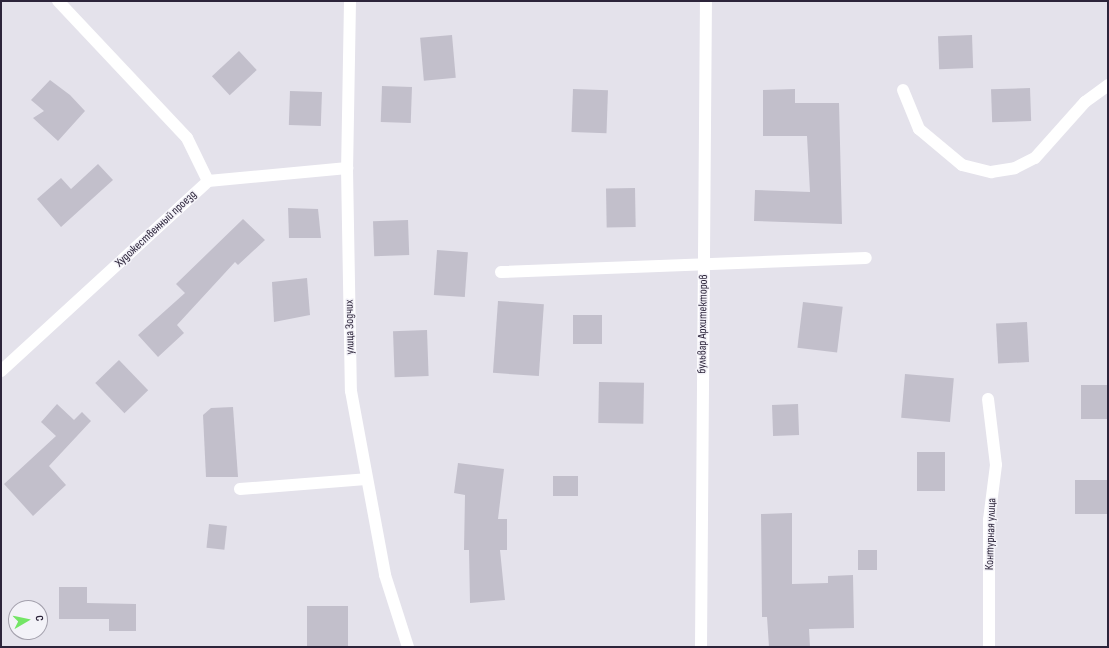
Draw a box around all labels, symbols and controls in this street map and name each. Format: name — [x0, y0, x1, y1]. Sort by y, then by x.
street label: Художественный проезд — [112, 188, 200, 270]
street label: бульвар Архитекторов — [695, 274, 711, 374]
street label: улица Зодчих — [342, 299, 358, 355]
street label: Контурная улица — [983, 498, 999, 570]
north arrow — [8, 600, 48, 640]
text: С — [32, 614, 46, 622]

